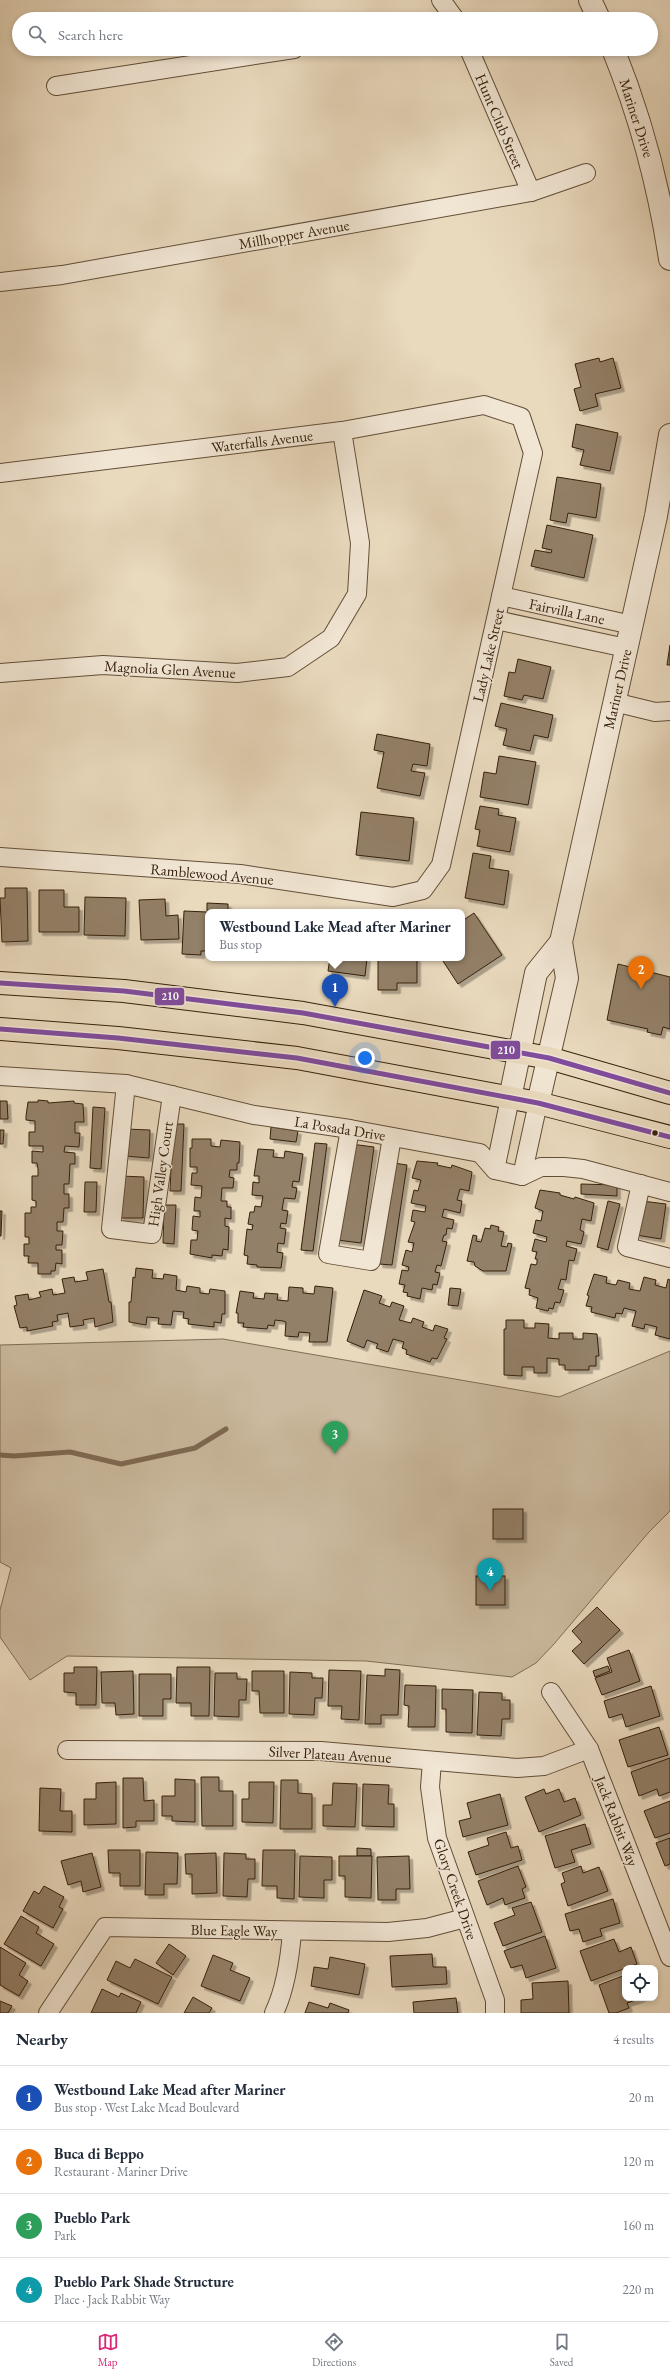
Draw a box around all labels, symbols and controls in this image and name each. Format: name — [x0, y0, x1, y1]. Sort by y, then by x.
search box — [12, 12, 658, 56]
icon: search — [26, 23, 48, 45]
text: Search here — [58, 25, 123, 44]
street label: Hunt Club Street — [471, 71, 529, 172]
street label: Mariner Drive — [615, 76, 659, 160]
street label: Millhopper Avenue — [237, 215, 351, 253]
street label: Waterfalls Avenue — [210, 425, 314, 457]
street label: Fairvilla Lane — [527, 594, 607, 628]
street label: Lady Lake Street — [468, 606, 508, 704]
street label: Mariner Drive — [599, 647, 635, 731]
street label: Magnolia Glen Avenue — [104, 656, 236, 682]
street label: Ramblewood Avenue — [150, 859, 275, 889]
popup — [205, 909, 465, 961]
text: Westbound Lake Mead after Mariner — [219, 917, 451, 936]
text: Bus stop — [219, 936, 262, 953]
pin: 2 — [628, 956, 654, 989]
pin: 1 — [322, 974, 348, 1007]
line badge: 210 — [154, 987, 185, 1006]
text: 210 — [161, 989, 179, 1003]
line badge: 210 — [490, 1040, 521, 1060]
text: 210 — [497, 1043, 515, 1057]
your location — [355, 1048, 375, 1068]
street label: La Posada Drive — [293, 1111, 387, 1145]
street label: High Valley Court — [143, 1120, 177, 1228]
unlabelled marker — [650, 1128, 660, 1138]
pin: 3 — [322, 1421, 348, 1454]
pin: 4 — [477, 1558, 503, 1591]
street label: Silver Plateau Avenue — [268, 1741, 392, 1767]
street label: Jack Rabbit Way — [590, 1771, 643, 1869]
street label: Glory Creek Drive — [430, 1836, 482, 1942]
street label: Blue Eagle Way — [190, 1920, 278, 1940]
map controls — [622, 1965, 658, 2001]
button: locate — [622, 1965, 658, 2001]
text: Nearby — [16, 2028, 68, 2050]
text: 4 results — [613, 2031, 654, 2048]
text: Westbound Lake Mead after Mariner — [54, 2080, 286, 2099]
text: 1 — [26, 2089, 32, 2106]
text: 20 m — [629, 2089, 654, 2106]
text: Bus stop · West Lake Mead Boulevard — [54, 2099, 239, 2116]
text: Buca di Beppo — [54, 2144, 144, 2163]
text: 2 — [26, 2153, 32, 2170]
text: 120 m — [623, 2153, 654, 2170]
text: Restaurant · Mariner Drive — [54, 2163, 188, 2180]
text: Pueblo Park — [54, 2208, 130, 2227]
text: 3 — [26, 2217, 32, 2234]
text: 160 m — [623, 2217, 654, 2234]
text: Park — [54, 2227, 76, 2244]
text: Pueblo Park Shade Structure — [54, 2272, 234, 2291]
text: 4 — [26, 2281, 32, 2298]
text: 220 m — [623, 2281, 654, 2298]
text: Place · Jack Rabbit Way — [54, 2291, 170, 2308]
tab: Map — [97, 2331, 119, 2369]
tab: Directions — [312, 2331, 356, 2369]
tab: Saved — [550, 2331, 573, 2369]

